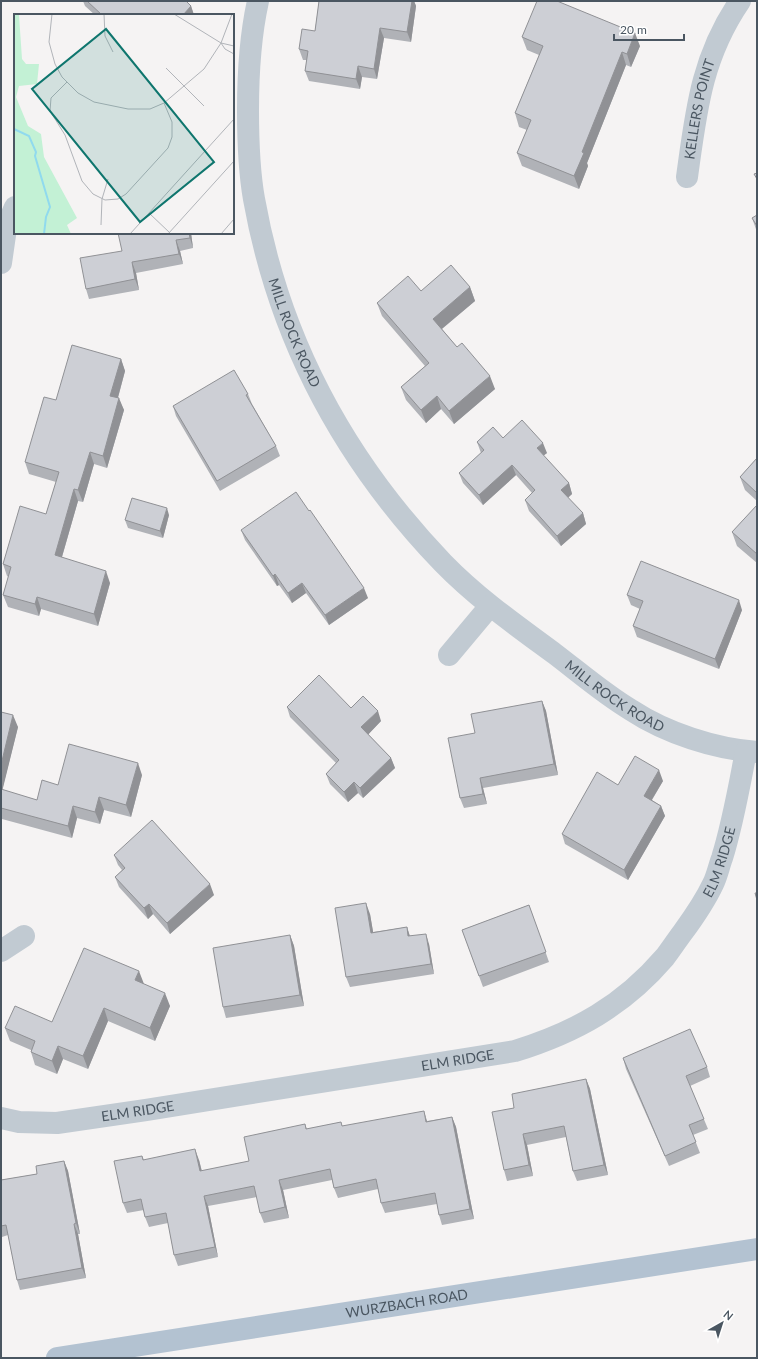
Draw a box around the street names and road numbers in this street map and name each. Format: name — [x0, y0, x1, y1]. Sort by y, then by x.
street label: KELLERS POINT — [680, 56, 718, 160]
street label: MILL ROCK ROAD — [265, 276, 325, 390]
street label: MILL ROCK ROAD — [562, 656, 667, 735]
street label: ELM RIDGE — [699, 825, 738, 900]
street label: ELM RIDGE — [420, 1045, 495, 1074]
street label: ELM RIDGE — [100, 1097, 175, 1124]
street label: WURZBACH ROAD — [344, 1285, 469, 1321]

